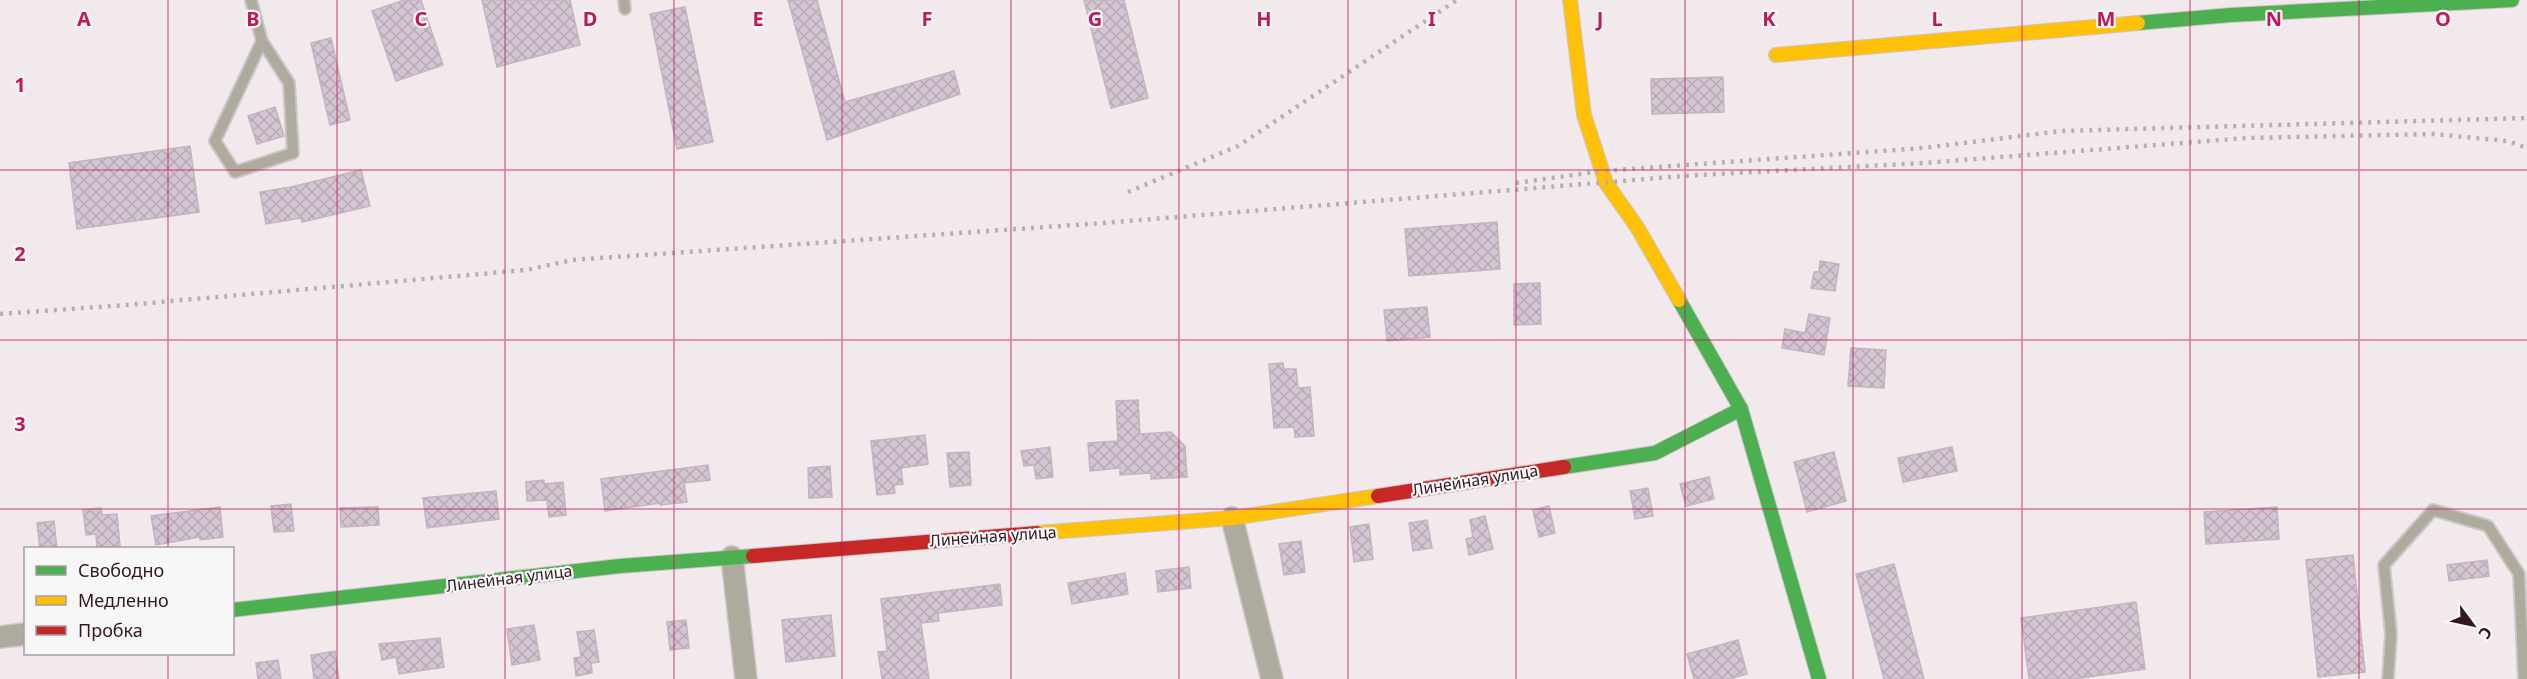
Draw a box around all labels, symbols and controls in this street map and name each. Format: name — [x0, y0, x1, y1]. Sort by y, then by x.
text: A — [77, 5, 91, 32]
text: B — [246, 5, 260, 32]
text: C — [415, 5, 428, 32]
text: D — [583, 5, 597, 32]
text: E — [752, 5, 764, 32]
text: F — [922, 5, 932, 32]
text: G — [1088, 5, 1102, 32]
text: H — [1256, 5, 1272, 32]
text: I — [1428, 5, 1436, 32]
text: J — [1595, 5, 1603, 32]
text: K — [1762, 5, 1776, 32]
text: L — [1931, 5, 1943, 32]
text: M — [2097, 5, 2115, 32]
text: N — [2266, 5, 2282, 32]
text: O — [2435, 5, 2451, 32]
text: 1 — [14, 71, 26, 98]
text: 2 — [14, 240, 26, 267]
text: 3 — [14, 410, 26, 437]
street label: Линейная улица — [1410, 459, 1540, 501]
street label: Линейная улица — [929, 521, 1057, 551]
legend — [24, 547, 234, 655]
text: Свободно — [78, 558, 164, 582]
street label: Линейная улица — [445, 559, 573, 597]
text: Медленно — [78, 588, 169, 612]
north arrow — [2443, 595, 2503, 655]
text: Пробка — [78, 618, 143, 642]
text: С — [2474, 623, 2498, 643]

